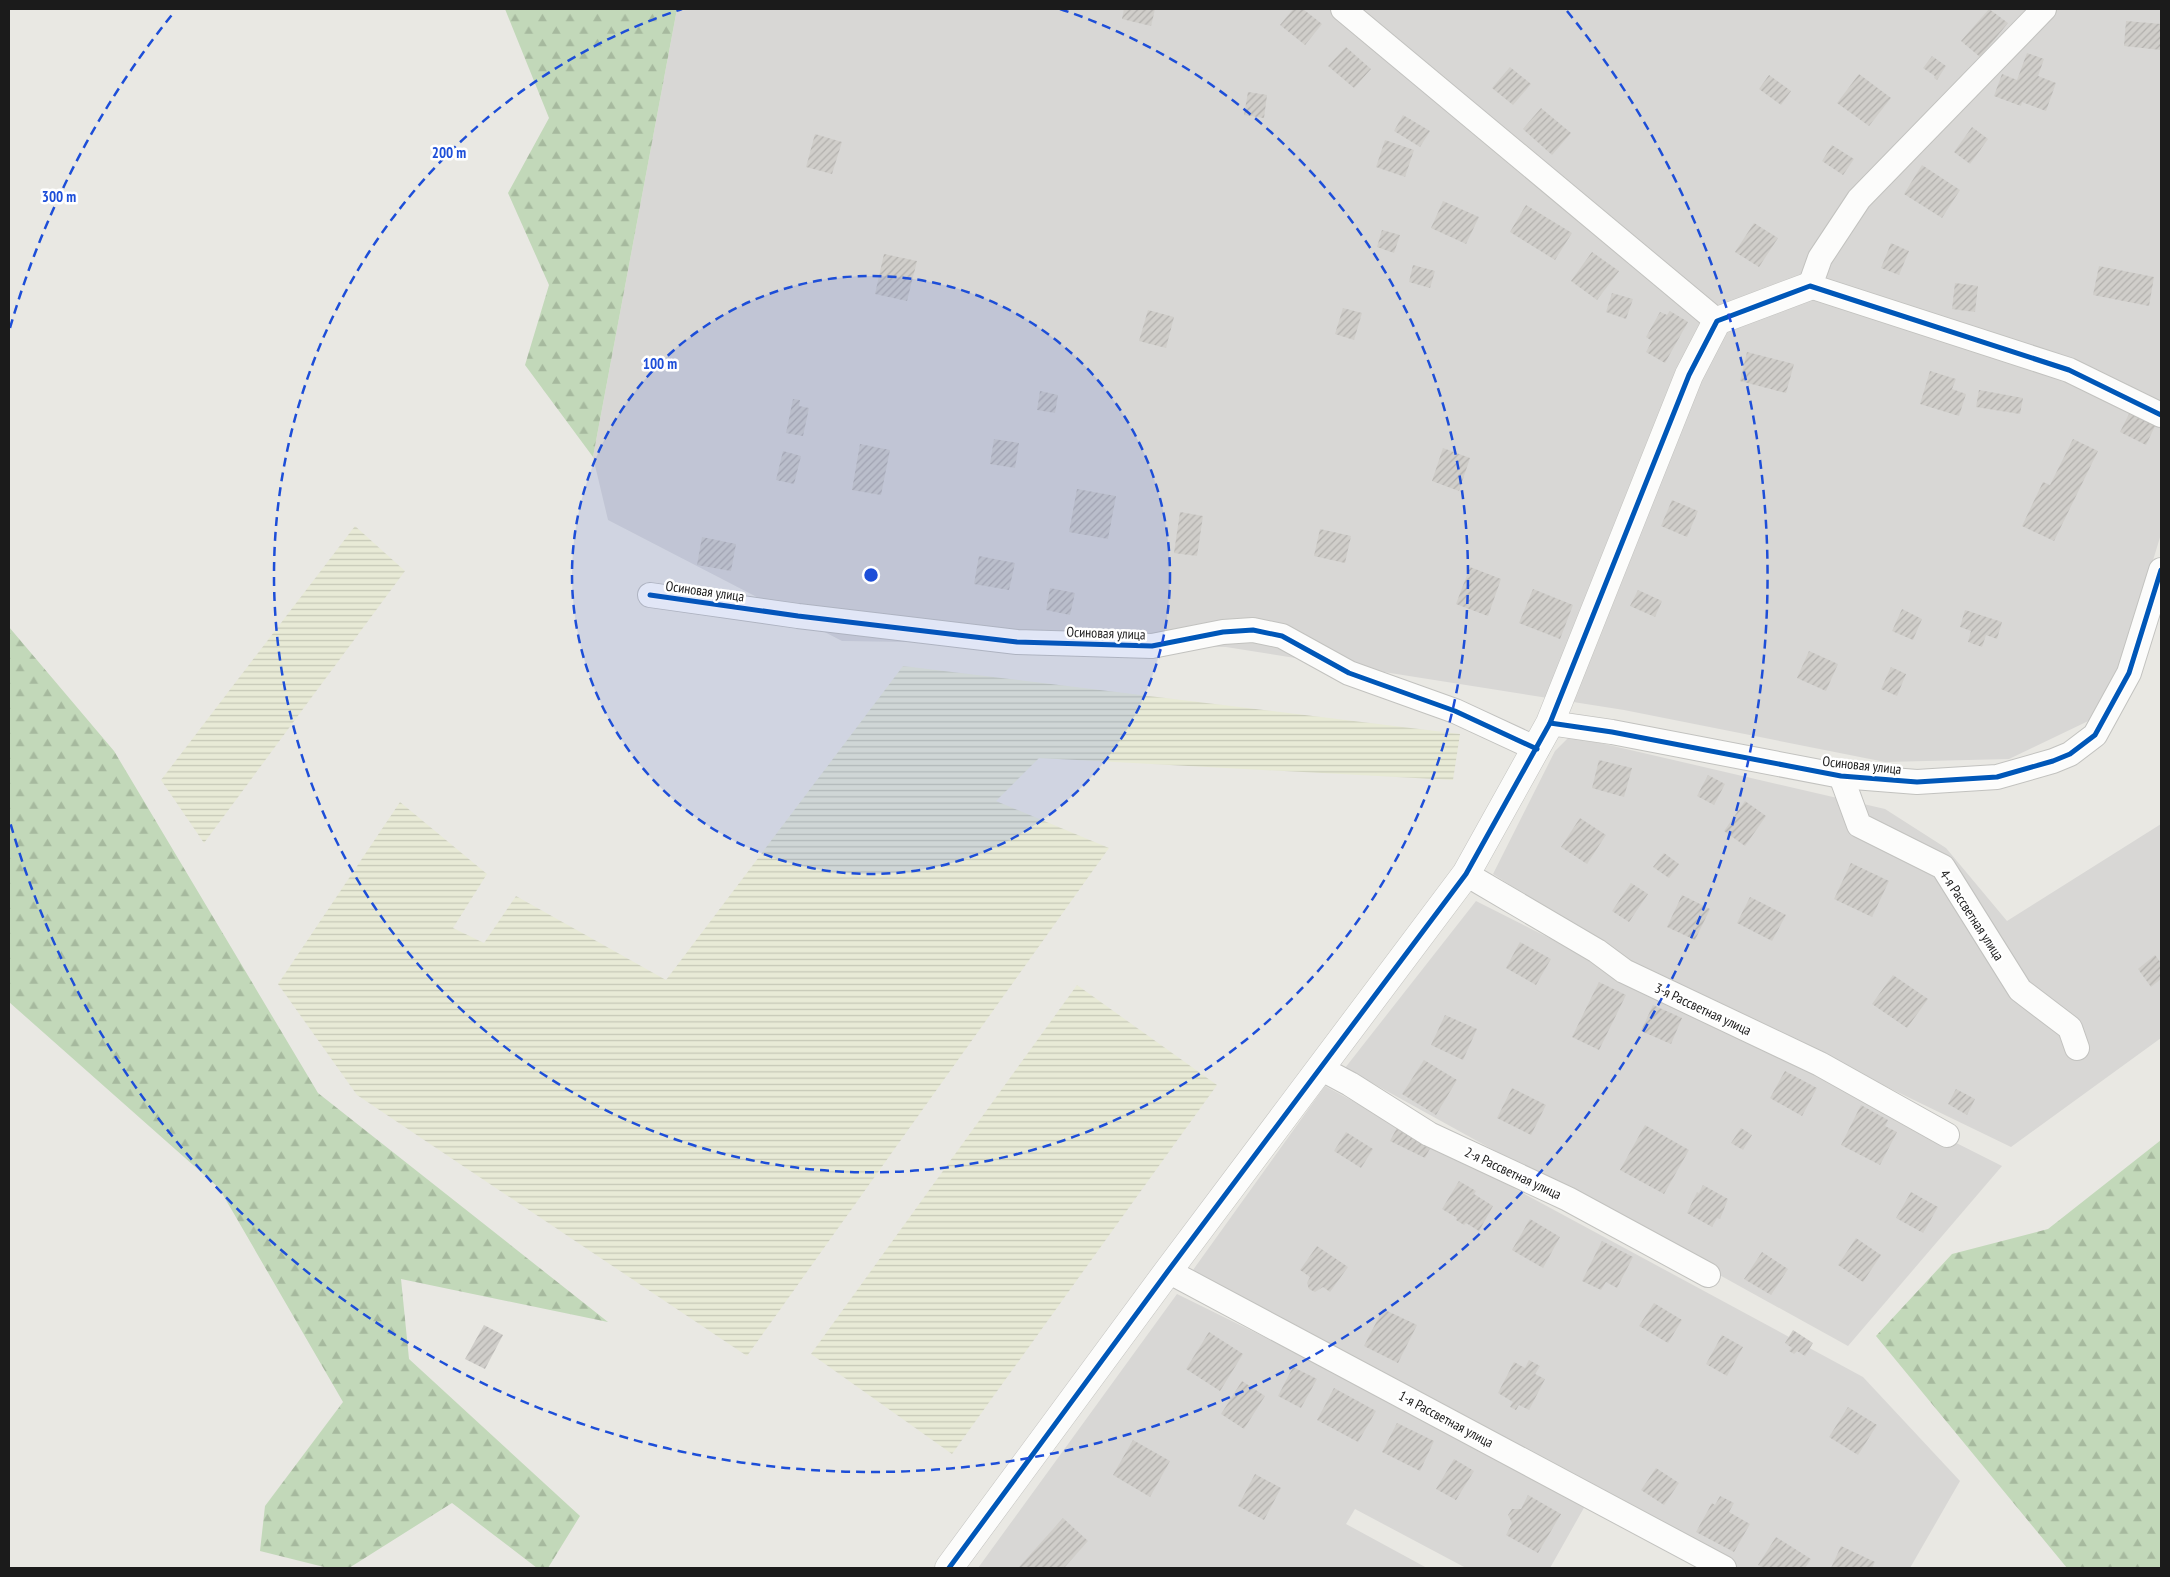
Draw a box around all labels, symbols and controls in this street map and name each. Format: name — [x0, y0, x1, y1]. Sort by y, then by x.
text: 200 m — [432, 143, 466, 162]
text: 300 m — [42, 187, 76, 206]
text: 100 m — [643, 354, 677, 373]
centre of rings — [862, 566, 880, 584]
street label: Осиновая улица — [665, 577, 745, 605]
street label: Осиновая улица — [1066, 623, 1146, 643]
street label: Осиновая улица — [1822, 752, 1902, 778]
street label: 4-я Рассветная улица — [1936, 866, 2008, 964]
street label: 3-я Рассветная улица — [1652, 979, 1754, 1039]
street label: 2-я Рассветная улица — [1462, 1143, 1564, 1203]
street label: 1-я Рассветная улица — [1396, 1386, 1496, 1452]

